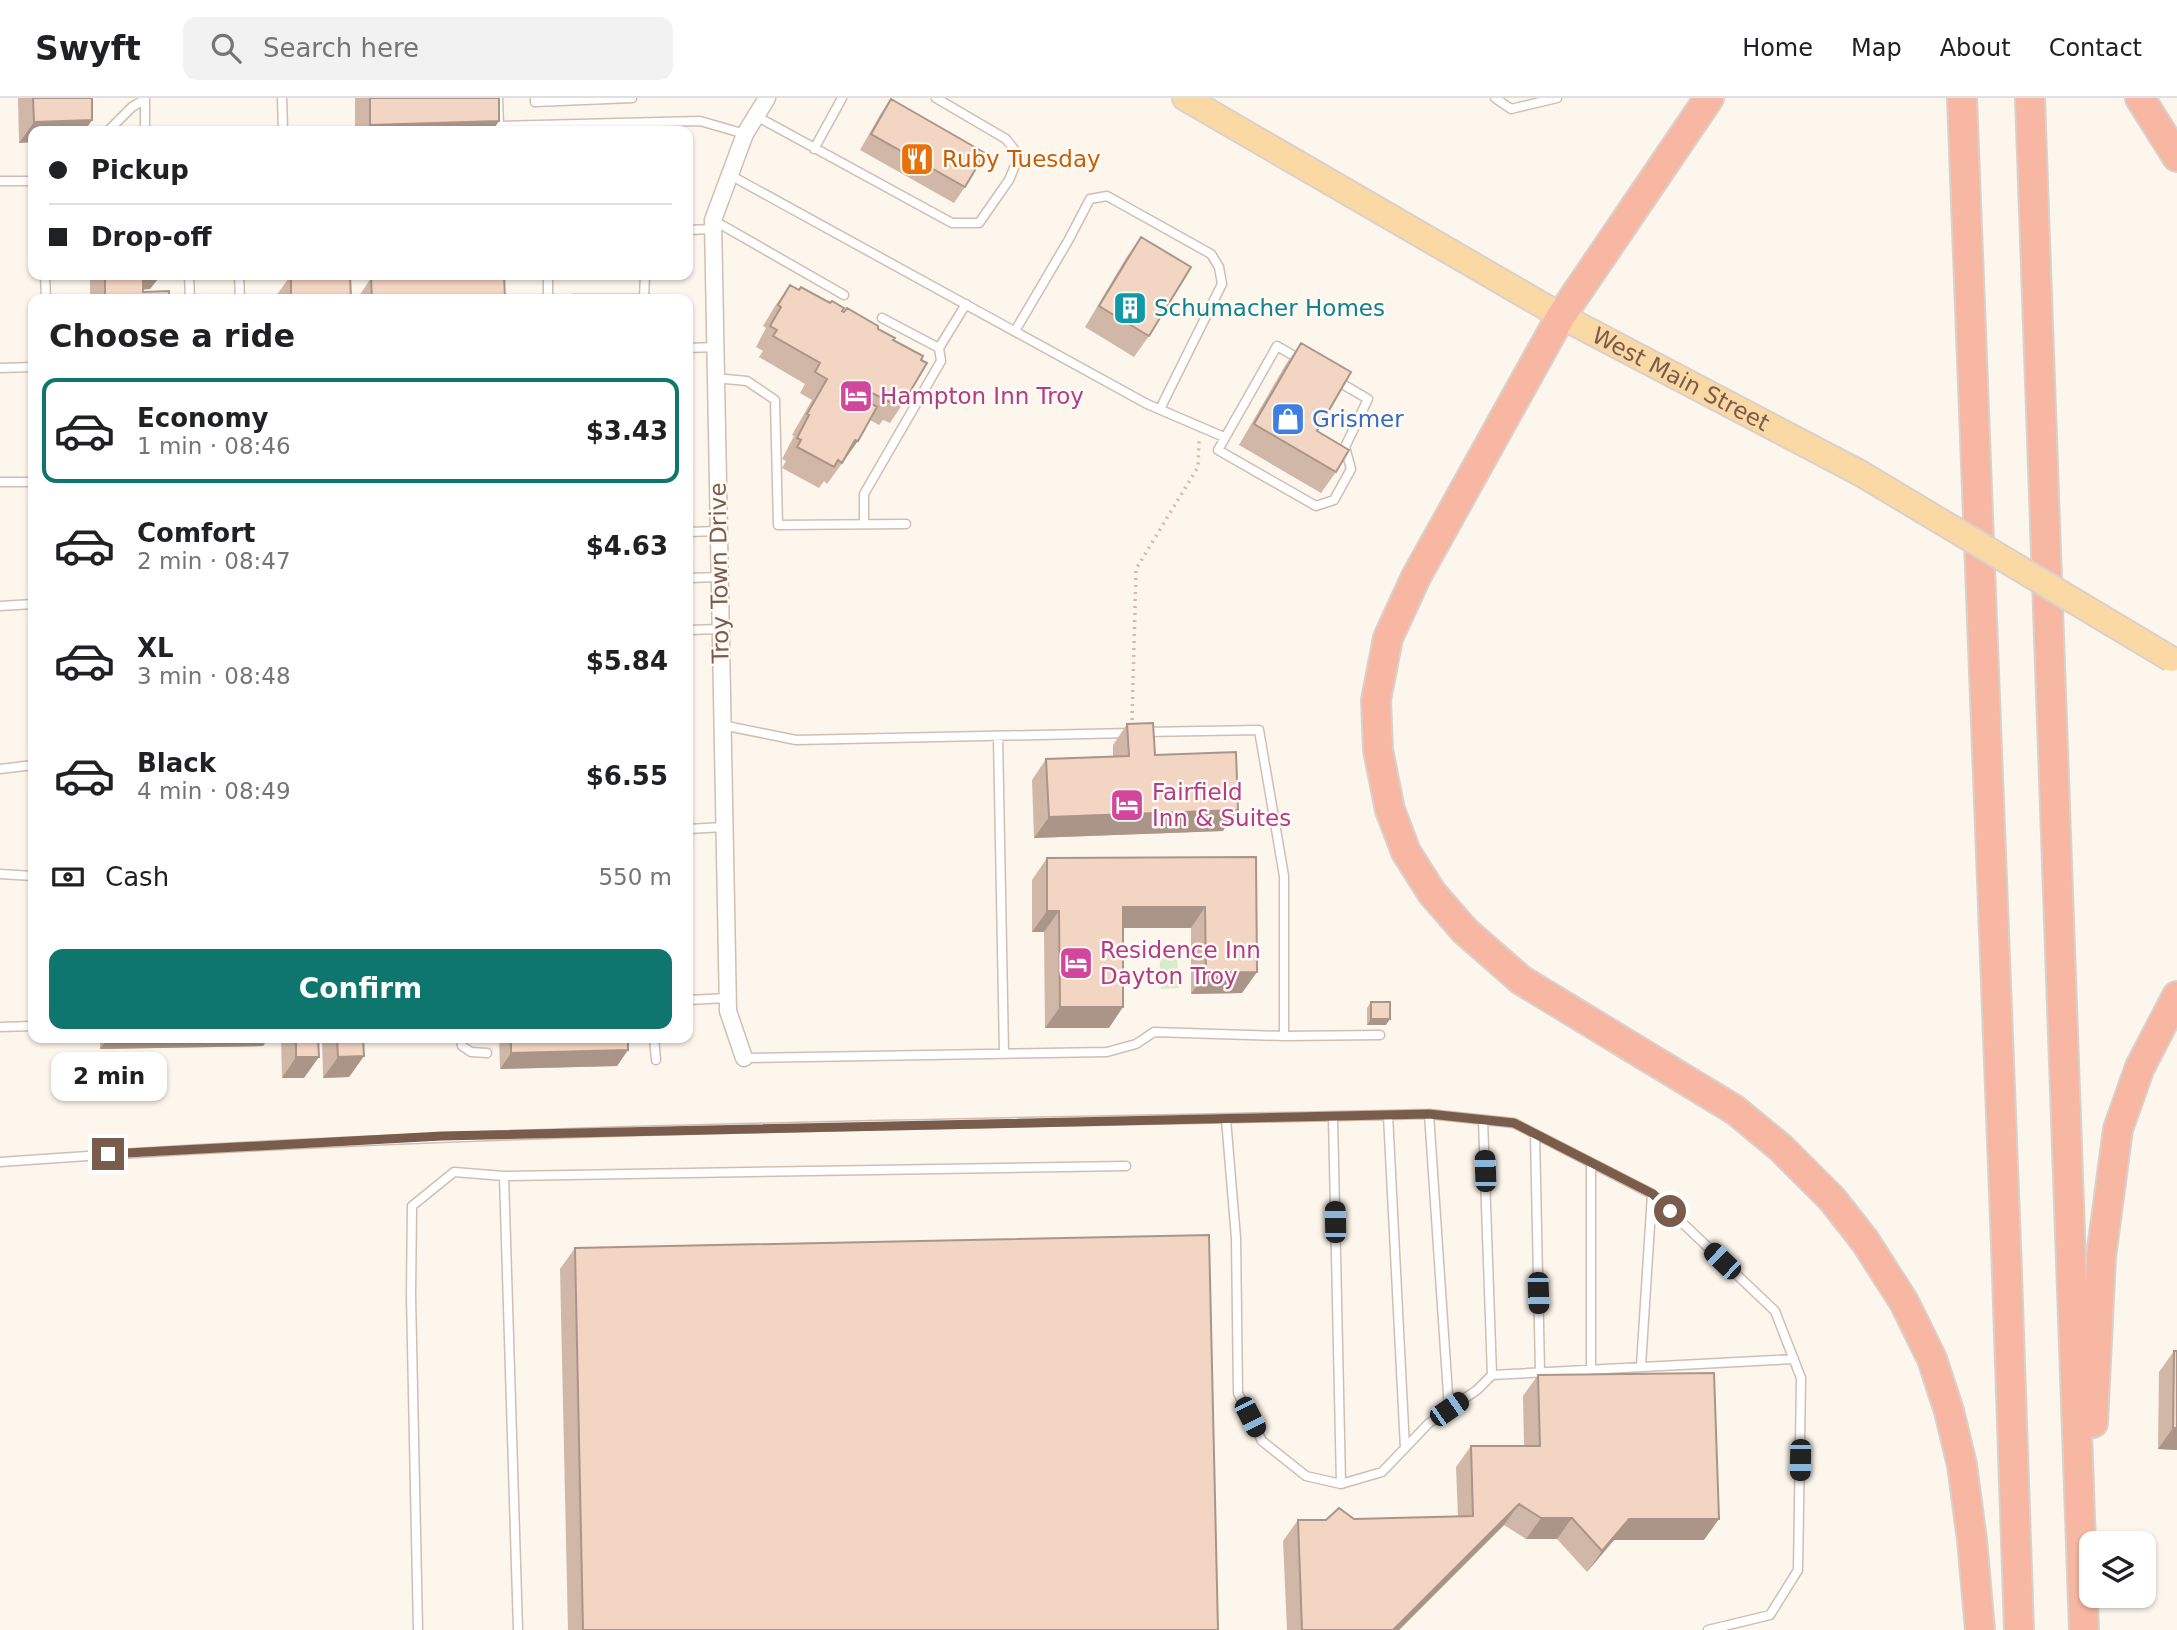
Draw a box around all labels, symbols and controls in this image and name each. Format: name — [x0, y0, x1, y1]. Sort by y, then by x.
search box — [183, 17, 673, 80]
text: Swyft — [35, 29, 141, 68]
icon: search — [207, 29, 245, 67]
text: Search here — [263, 33, 419, 63]
text: Home — [1742, 34, 1813, 62]
text: Map — [1851, 34, 1902, 62]
text: About — [1940, 34, 2011, 62]
text: Contact — [2049, 34, 2142, 62]
restaurant icon: Ruby Tuesday — [898, 140, 936, 178]
place label: Ruby Tuesday — [942, 146, 1101, 172]
text: Pickup — [91, 155, 189, 185]
text: Drop-off — [91, 222, 212, 252]
building icon: Schumacher Homes — [1111, 289, 1149, 327]
place label: Schumacher Homes — [1154, 295, 1385, 321]
text: Choose a ride — [49, 317, 295, 355]
street label: West Main Street — [1588, 322, 1774, 436]
hotel icon: Hampton Inn Troy — [837, 377, 875, 415]
place label: Hampton Inn Troy — [880, 383, 1084, 409]
icon: car — [53, 399, 116, 462]
shop icon: Grismer — [1269, 400, 1307, 438]
text: Economy — [137, 403, 268, 433]
place label: Grismer — [1312, 406, 1404, 432]
text: $3.43 — [586, 416, 668, 446]
text: 1 min · 08:46 — [137, 433, 291, 459]
street label: Troy Town Drive — [704, 482, 734, 665]
icon: car — [53, 514, 116, 577]
text: Comfort — [137, 518, 255, 548]
text: $4.63 — [586, 531, 668, 561]
text: 2 min · 08:47 — [137, 548, 291, 574]
icon: car — [53, 629, 116, 692]
text: XL — [137, 633, 174, 663]
text: $5.84 — [586, 646, 668, 676]
text: 3 min · 08:48 — [137, 663, 291, 689]
icon: car — [53, 744, 116, 807]
text: Black — [137, 748, 216, 778]
text: $6.55 — [586, 761, 668, 791]
text: 4 min · 08:49 — [137, 778, 291, 804]
place label: Fairfield Inn & Suites — [1152, 779, 1291, 831]
hotel icon: Fairfield Inn & Suites — [1108, 786, 1146, 824]
icon: cash — [49, 858, 87, 896]
text: Cash — [105, 862, 169, 892]
text: 550 m — [598, 864, 672, 890]
place label: Residence Inn Dayton Troy — [1100, 937, 1261, 989]
hotel icon: Residence Inn Dayton Troy — [1057, 944, 1095, 982]
button: Confirm — [49, 949, 672, 1029]
callout: 2 min — [50, 1052, 166, 1102]
text: 2 min — [73, 1063, 145, 1089]
route end — [92, 1138, 124, 1170]
car — [1474, 1150, 1497, 1192]
route start — [1654, 1195, 1686, 1227]
car — [1325, 1201, 1346, 1243]
car — [1700, 1239, 1745, 1283]
car — [1527, 1272, 1550, 1314]
car — [1426, 1388, 1473, 1430]
car — [1232, 1394, 1269, 1440]
car — [1790, 1439, 1811, 1481]
map controls — [2079, 1531, 2156, 1608]
button: layers — [2079, 1531, 2156, 1608]

